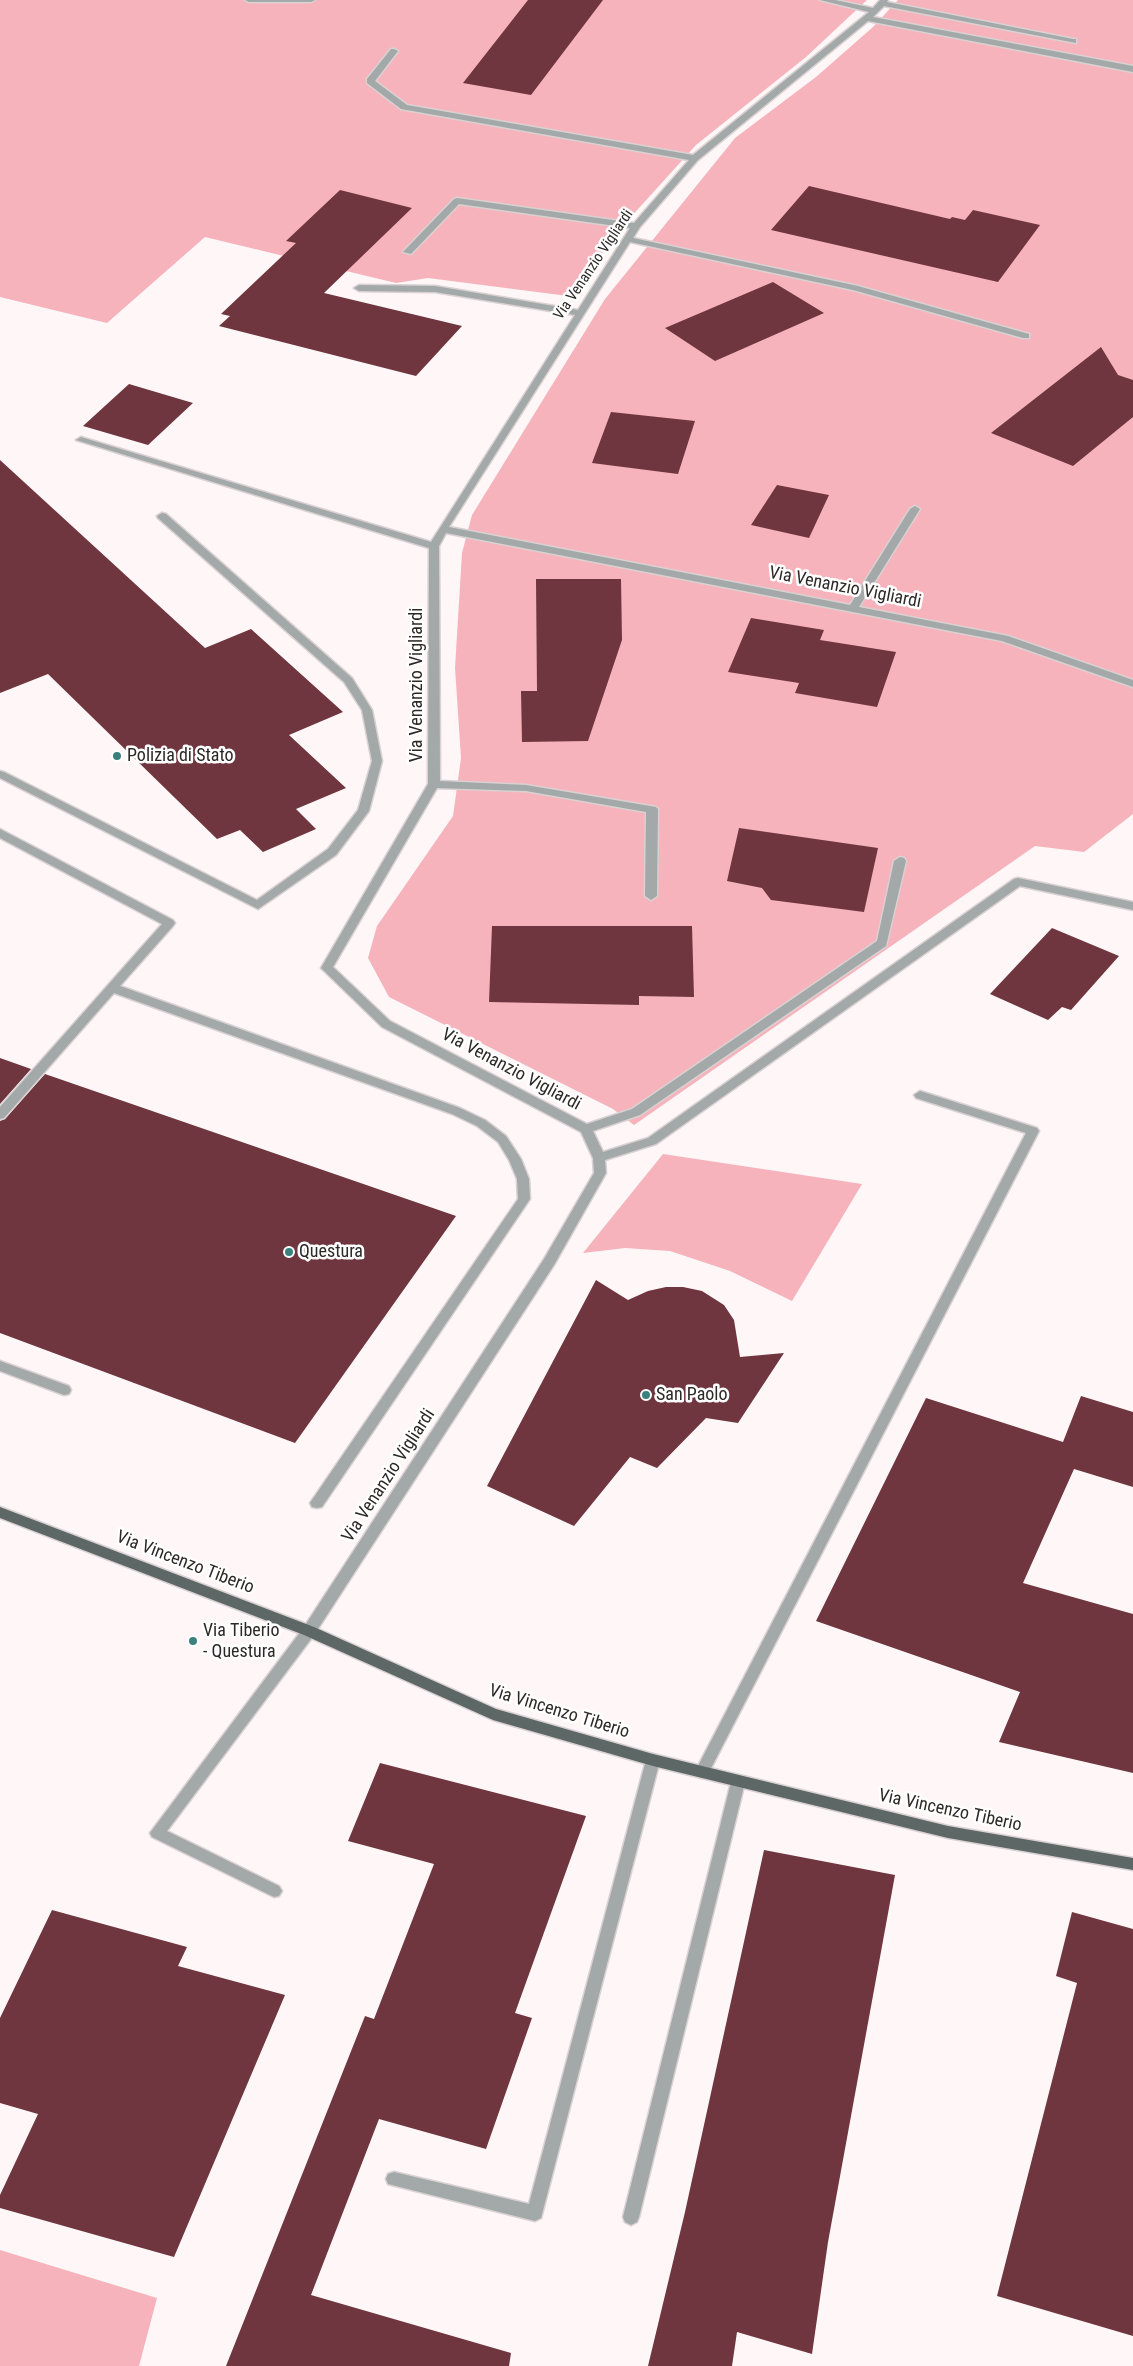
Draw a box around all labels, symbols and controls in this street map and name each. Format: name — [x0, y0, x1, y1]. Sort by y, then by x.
street label: Via Venanzio Vigliardi — [550, 207, 638, 323]
street label: Via Venanzio Vigliardi — [767, 563, 923, 613]
street label: Via Venanzio Vigliardi — [406, 608, 428, 762]
place label: Polizia di Stato — [127, 745, 234, 767]
marker: Polizia di Stato — [111, 750, 123, 762]
street label: Via Venanzio Vigliardi — [438, 1024, 584, 1116]
place label: Questura — [299, 1241, 363, 1263]
marker: Questura — [283, 1246, 295, 1258]
place label: San Paolo — [656, 1384, 728, 1406]
marker: San Paolo — [640, 1389, 652, 1401]
street label: Via Venanzio Vigliardi — [338, 1405, 440, 1547]
street label: Via Vincenzo Tiberio — [113, 1527, 257, 1599]
place label: Via Tiberio - Questura — [203, 1620, 279, 1662]
marker: Via Tiberio - Questura — [187, 1635, 199, 1647]
street label: Via Vincenzo Tiberio — [486, 1680, 632, 1744]
street label: Via Vincenzo Tiberio — [876, 1785, 1024, 1837]

